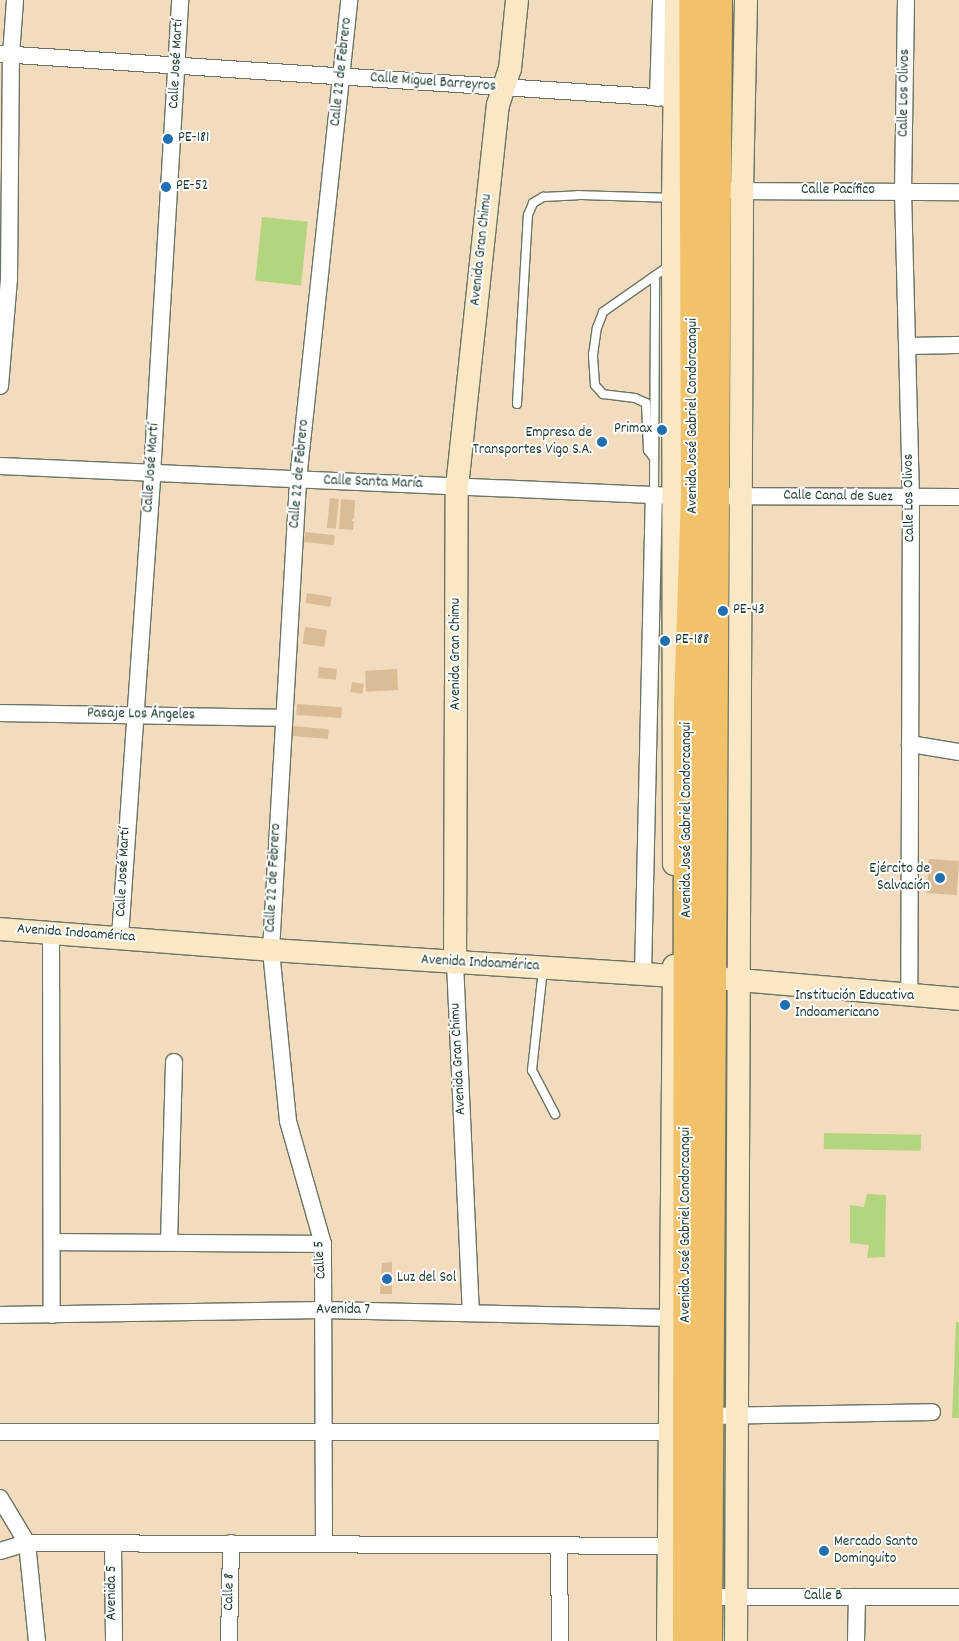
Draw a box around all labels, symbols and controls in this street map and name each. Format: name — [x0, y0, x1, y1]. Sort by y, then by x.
street label: Calle 22 de Febrero — [327, 17, 357, 127]
street label: Calle José Martí — [166, 19, 188, 109]
street label: Calle Los Olivos — [895, 49, 915, 137]
street label: Calle Miguel Barreyros — [369, 70, 497, 96]
place label: PE-181 — [178, 130, 209, 148]
marker: PE-181 — [162, 133, 174, 145]
place label: PE-52 — [176, 178, 208, 196]
marker: PE-52 — [160, 181, 172, 193]
street label: Calle Pacífico — [801, 182, 875, 200]
street label: Avenida Gran Chimu — [467, 193, 497, 307]
street label: Avenida José Gabriel Condorcanqui — [685, 318, 703, 514]
street label: Calle 22 de Febrero — [286, 419, 314, 529]
place label: Primax — [614, 421, 652, 439]
street label: Calle José Martí — [140, 423, 164, 513]
place label: Empresa de Transportes Vigo S.A. — [473, 424, 592, 459]
marker: Primax — [656, 424, 668, 436]
marker: Empresa de Transportes Vigo S.A. — [596, 436, 608, 448]
street label: Calle Los Olivos — [900, 454, 920, 542]
street label: Calle Santa María — [323, 472, 423, 494]
street label: Calle Canal de Suez — [783, 487, 893, 507]
street label: Avenida Gran Chimu — [448, 598, 466, 710]
place label: PE-43 — [733, 602, 765, 620]
marker: PE-43 — [717, 605, 729, 617]
place label: PE-188 — [675, 632, 709, 650]
marker: PE-188 — [659, 635, 671, 647]
street label: Pasaje Los Ángeles — [87, 705, 195, 725]
street label: Avenida José Gabriel Condorcanqui — [679, 722, 697, 918]
street label: Calle 22 de Febrero — [262, 823, 286, 933]
street label: Calle José Martí — [113, 827, 135, 917]
place label: Ejército de Salvación — [869, 860, 930, 895]
marker: Ejército de Salvación — [934, 872, 946, 884]
street label: Avenida Indoamérica — [16, 921, 136, 947]
street label: Avenida Indoamérica — [420, 952, 540, 976]
place label: Institución Educativa Indoamericano — [795, 987, 914, 1022]
marker: Institución Educativa Indoamericano — [779, 999, 791, 1011]
street label: Avenida Gran Chimu — [447, 1002, 471, 1116]
street label: Avenida José Gabriel Condorcanqui — [678, 1127, 696, 1323]
street label: Calle 5 — [311, 1240, 331, 1280]
place label: Luz del Sol — [397, 1270, 456, 1288]
marker: Luz del Sol — [381, 1273, 393, 1285]
street label: Avenida 7 — [316, 1302, 370, 1320]
place label: Mercado Santo Dominguito — [834, 1533, 918, 1568]
marker: Mercado Santo Dominguito — [818, 1545, 830, 1557]
street label: Avenida 5 — [104, 1565, 122, 1621]
street label: Calle 8 — [221, 1573, 239, 1611]
street label: Calle B — [804, 1588, 842, 1606]

